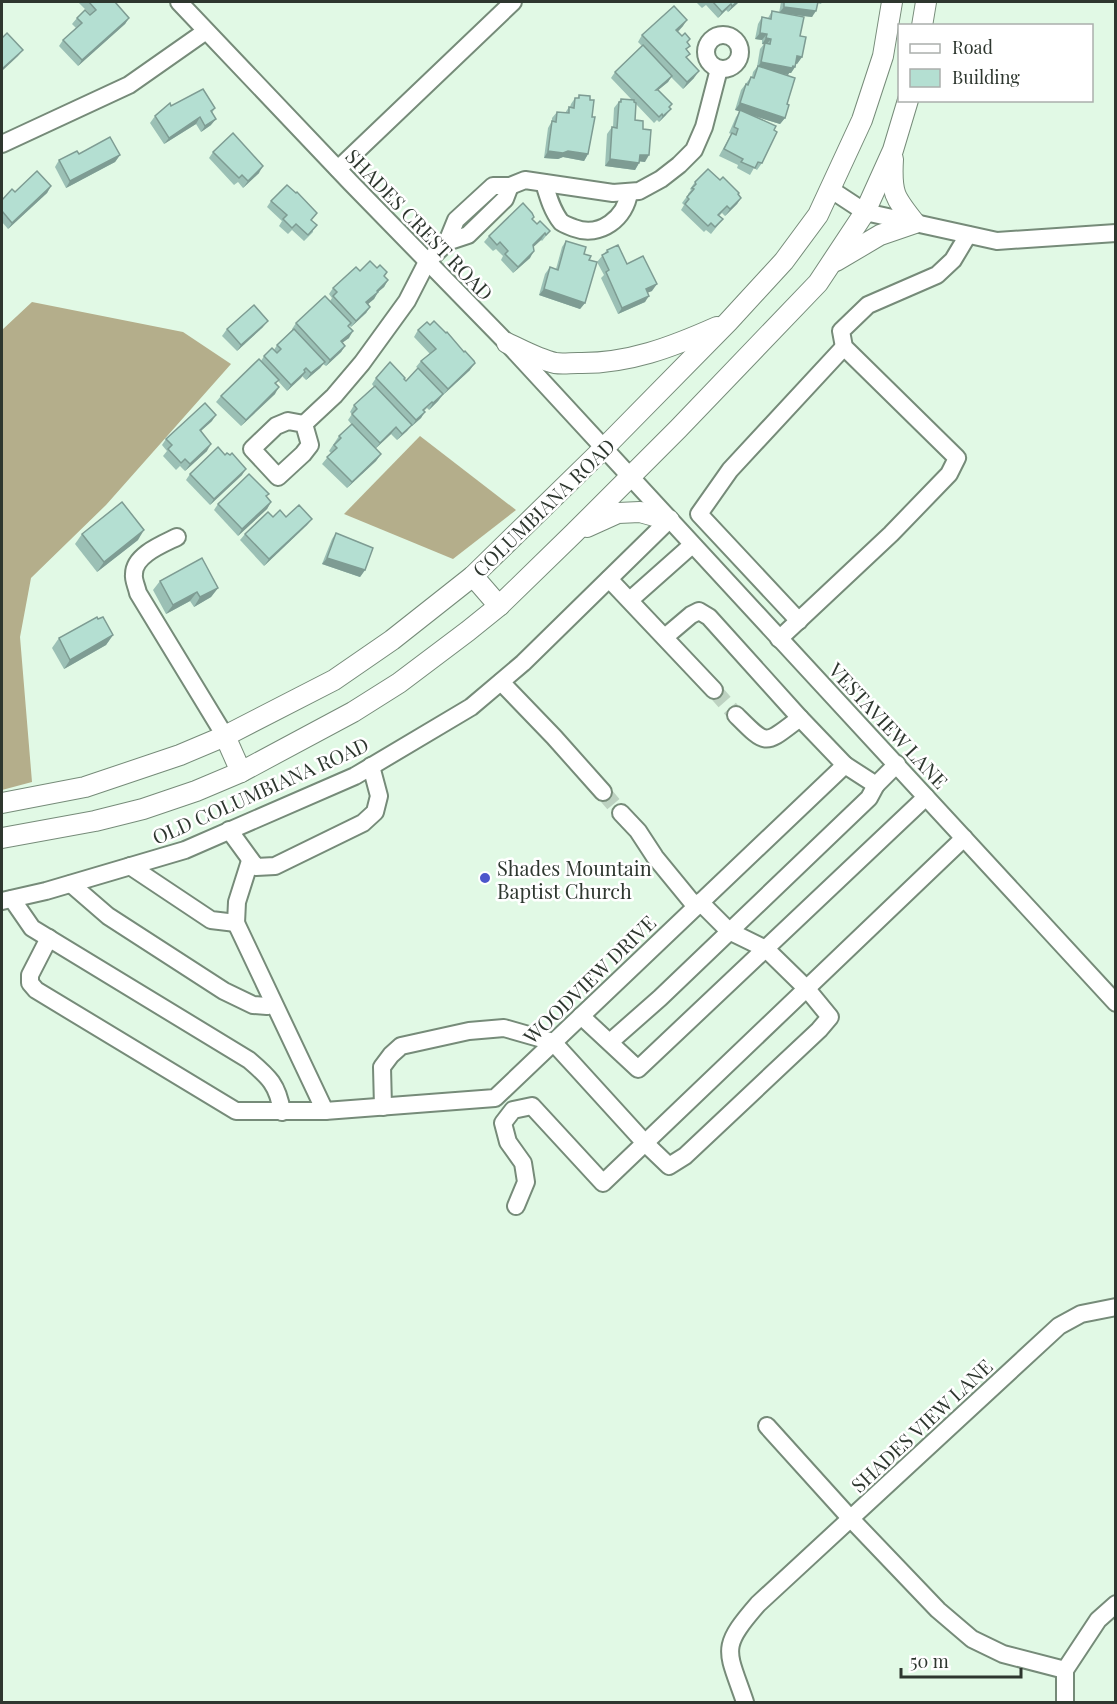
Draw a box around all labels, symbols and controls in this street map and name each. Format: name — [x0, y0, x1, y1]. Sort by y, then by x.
legend — [898, 24, 1093, 102]
text: Road — [952, 35, 993, 59]
text: Building — [952, 65, 1020, 89]
street label: SHADES CREST ROAD — [340, 142, 500, 306]
street label: COLUMBIANA ROAD — [466, 432, 620, 582]
street label: VESTAVIEW LANE — [823, 655, 954, 794]
street label: OLD COLUMBIANA ROAD — [148, 730, 372, 850]
place label: Shades Mountain Baptist Church — [497, 854, 652, 904]
marker: Shades Mountain Baptist Church — [478, 871, 492, 885]
street label: WOODVIEW DRIVE — [516, 909, 661, 1050]
street label: SHADES VIEW LANE — [845, 1352, 997, 1498]
scale bar — [901, 1641, 1021, 1679]
text: 50 m — [910, 1649, 949, 1673]

